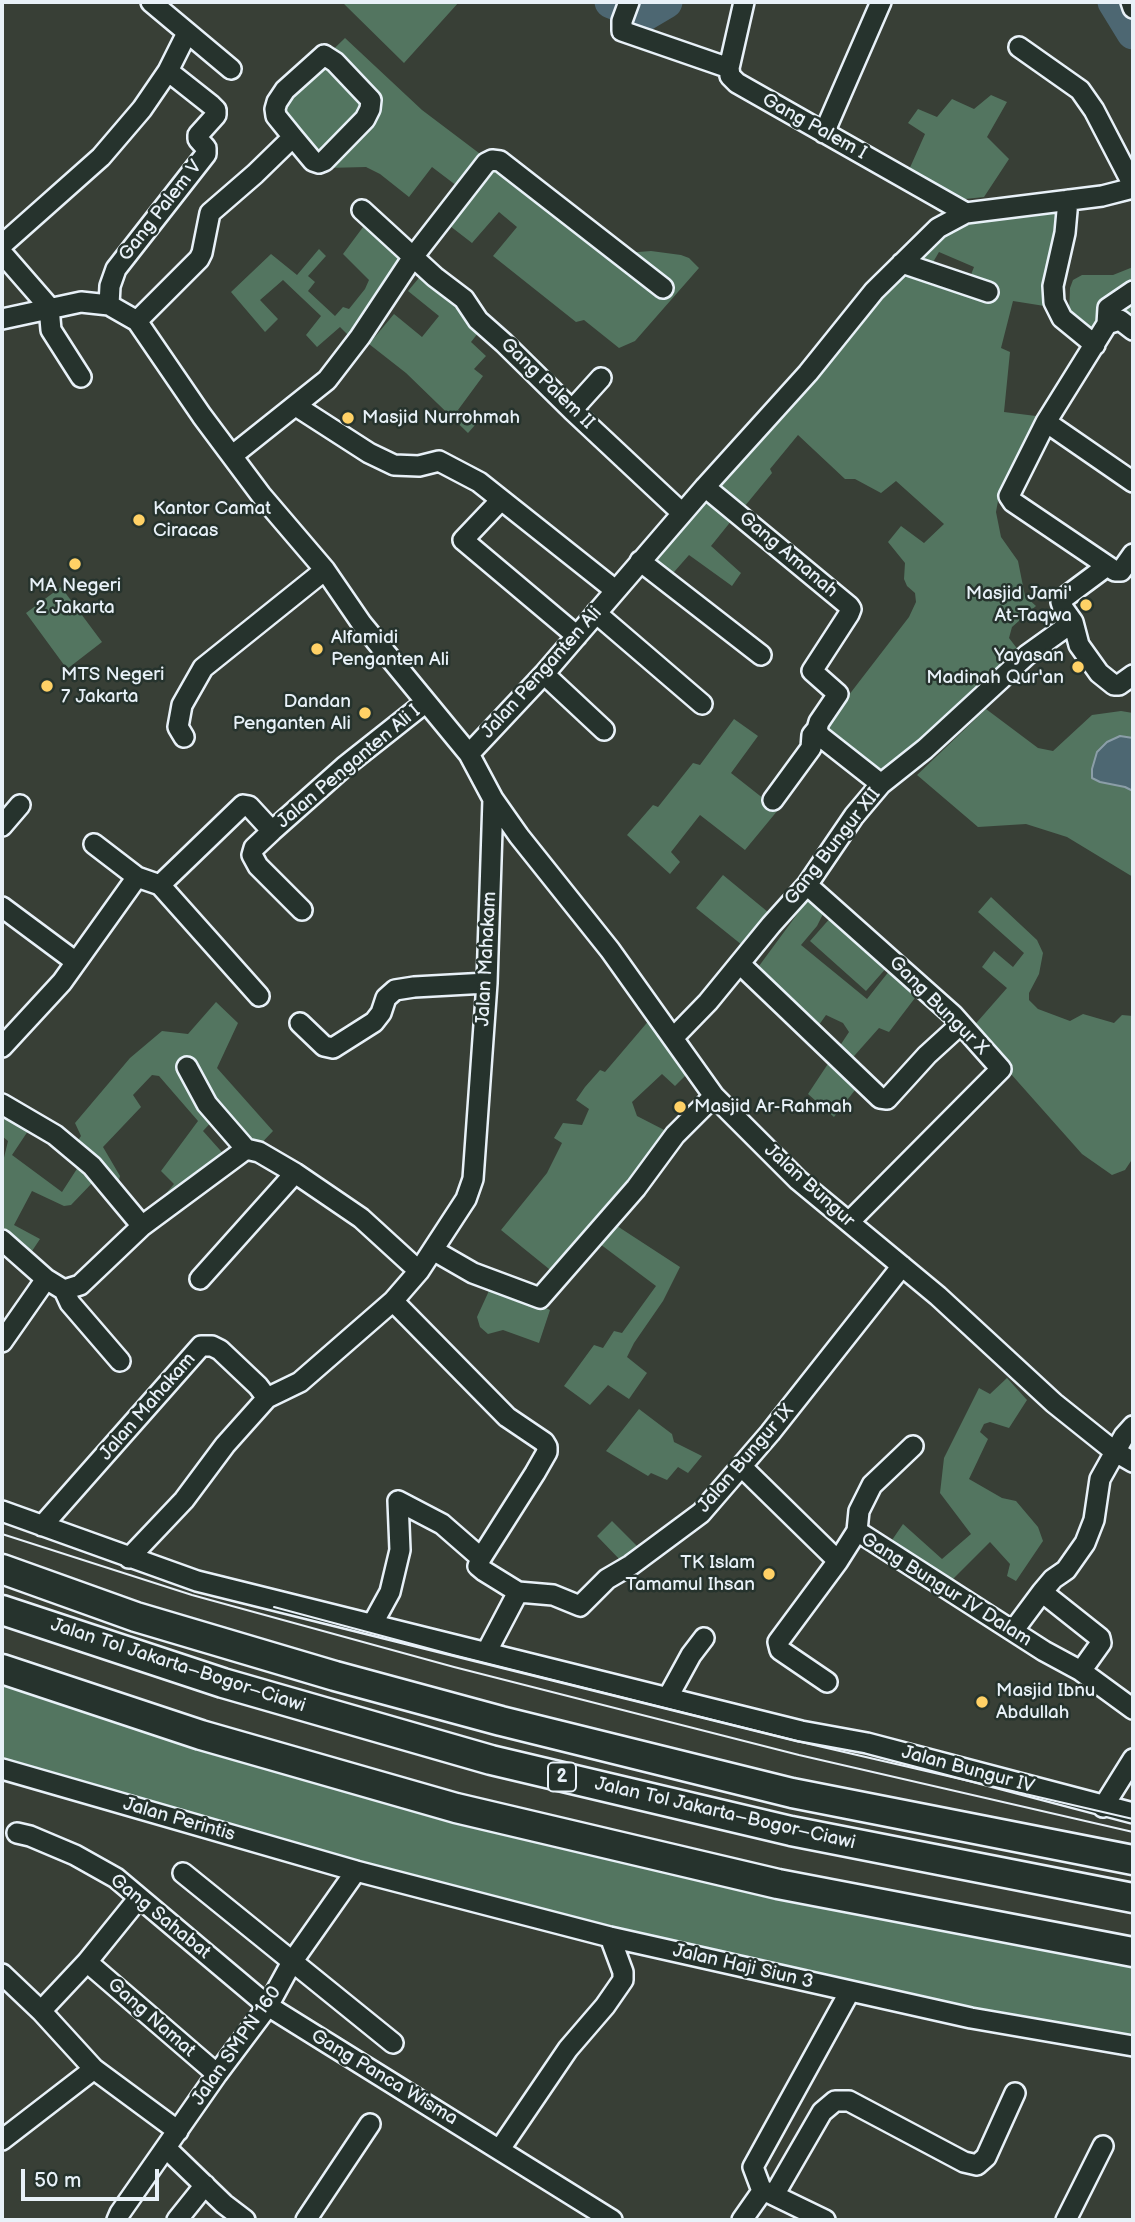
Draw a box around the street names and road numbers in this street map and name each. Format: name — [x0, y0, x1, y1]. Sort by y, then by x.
street label: Gang Palem I — [758, 89, 870, 165]
street label: Gang Palem V — [115, 156, 207, 266]
street label: Gang Palem II — [495, 334, 599, 434]
street label: Gang Amanah — [734, 507, 842, 603]
street label: Jalan Penganten Ali — [477, 602, 607, 744]
street label: Jalan Penganten Ali I — [273, 700, 425, 834]
street label: Gang Bungur XII — [780, 784, 886, 910]
street label: Jalan Mahakam — [472, 891, 502, 1027]
street label: Gang Bungur X — [884, 952, 992, 1060]
street label: Jalan Bungur — [759, 1139, 859, 1233]
street label: Jalan Mahakam — [95, 1349, 201, 1465]
street label: Jalan Bungur IX — [693, 1400, 799, 1518]
street label: Gang Bungur IV Dalam — [856, 1528, 1036, 1652]
street label: Jalan Tol Jakarta–Bogor–Ciawi — [48, 1614, 308, 1718]
street label: Jalan Bungur IV — [899, 1741, 1037, 1799]
road number: 2 — [548, 1762, 576, 1792]
street label: Jalan Tol Jakarta–Bogor–Ciawi — [593, 1773, 857, 1855]
street label: Jalan Perintis — [121, 1793, 237, 1847]
street label: Gang Sahabat — [105, 1870, 215, 1964]
street label: Jalan Haji Siun 3 — [670, 1940, 816, 1994]
street label: Gang Namat — [102, 1974, 200, 2062]
street label: Jalan SMPN 160 — [187, 1982, 287, 2110]
street label: Gang Panca Wisma — [306, 2025, 462, 2131]

